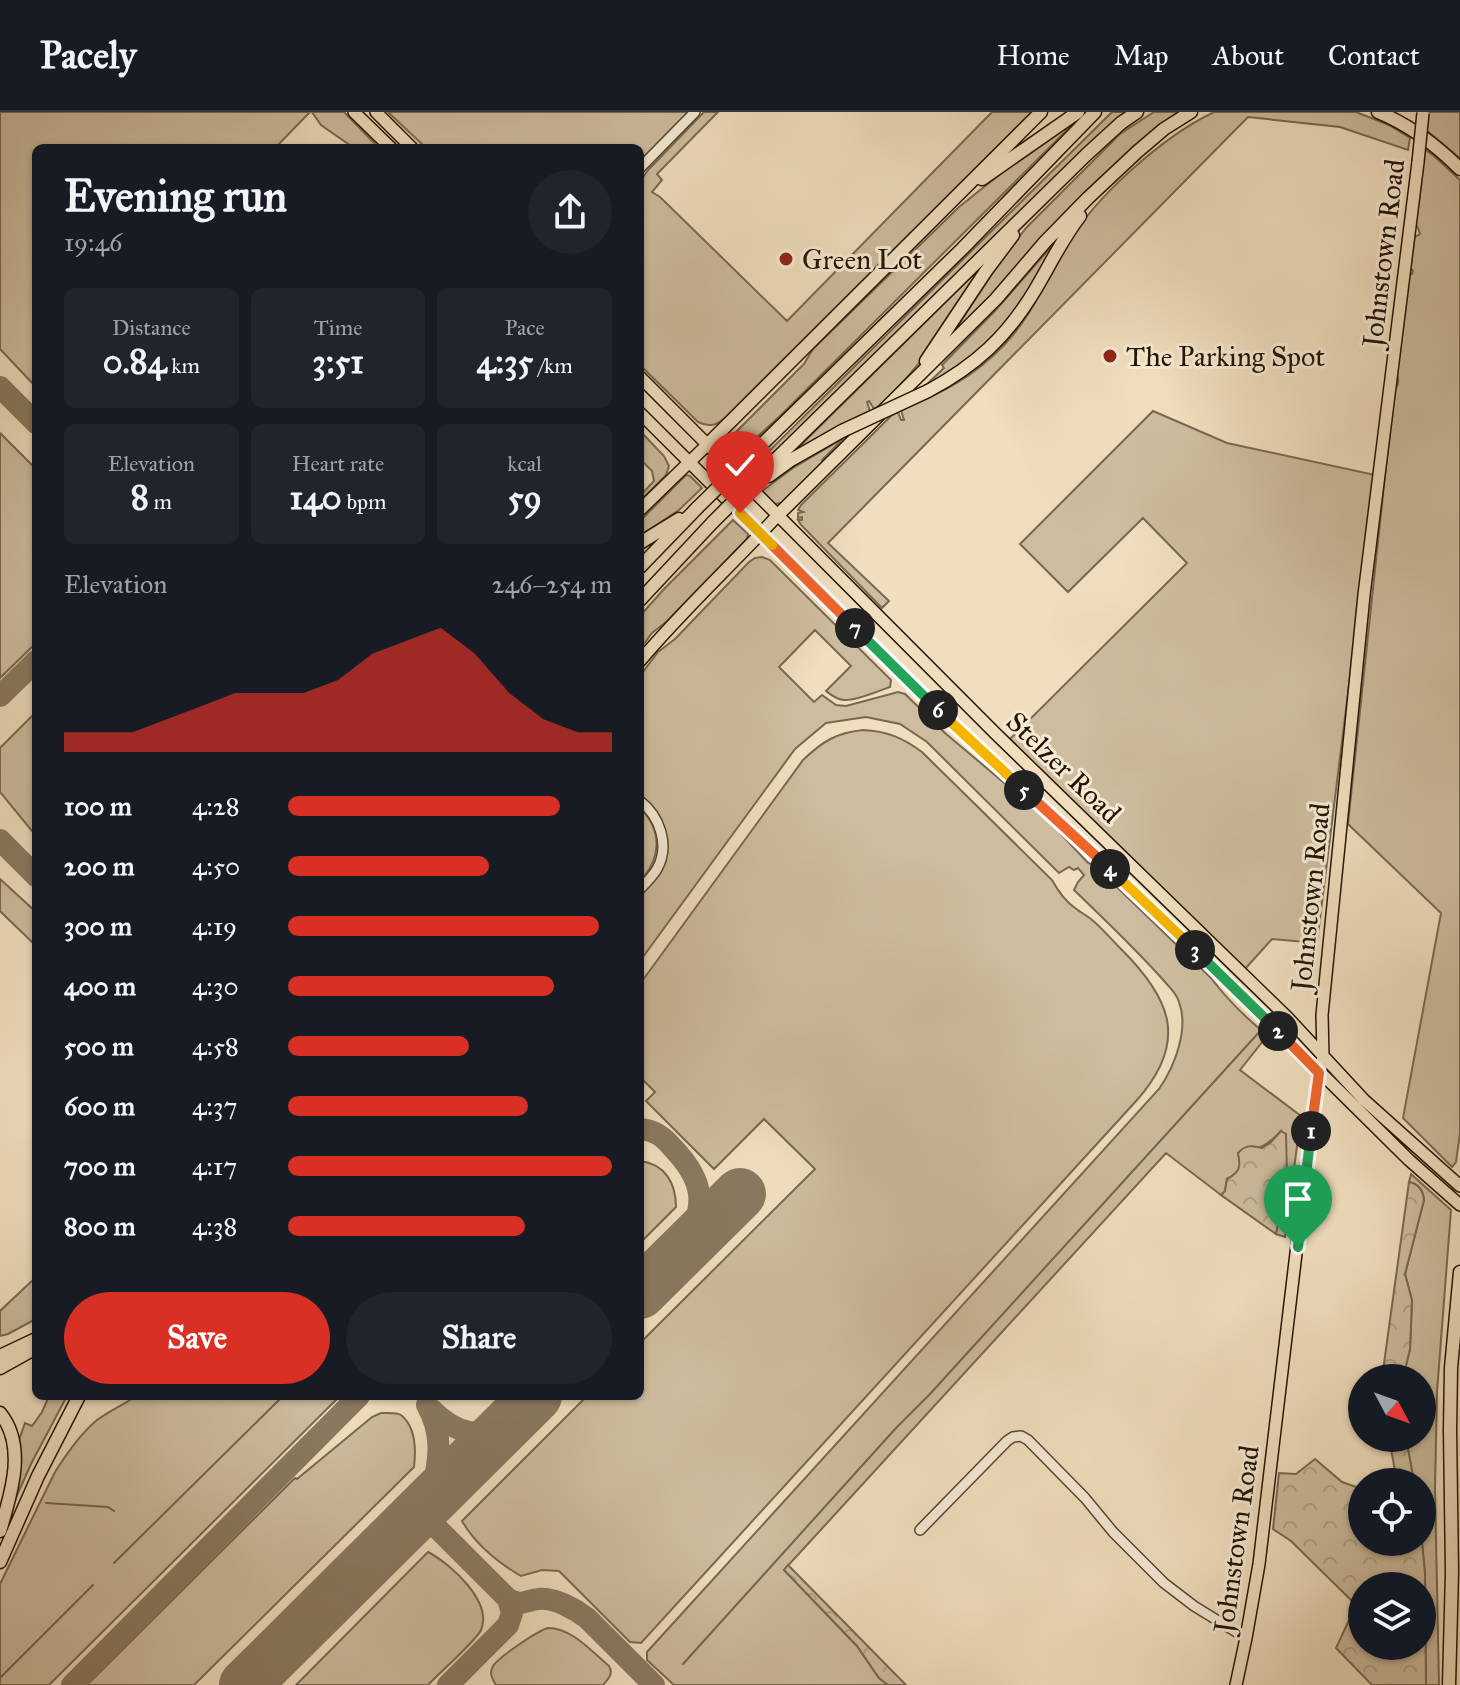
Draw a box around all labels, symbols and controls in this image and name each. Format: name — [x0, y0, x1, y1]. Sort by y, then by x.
text: Pacely — [40, 32, 136, 78]
text: Home — [997, 38, 1070, 73]
text: Map — [1114, 38, 1168, 73]
text: About — [1212, 38, 1284, 73]
text: Contact — [1328, 38, 1420, 73]
street label: Johnstown Road — [1354, 157, 1412, 352]
text: Evening run — [64, 169, 287, 223]
button: share — [528, 170, 612, 254]
text: 19:46 — [64, 226, 122, 258]
place label: Green Lot — [802, 242, 922, 277]
marker: Green Lot — [777, 250, 795, 268]
text: Distance — [112, 314, 191, 341]
text: Time — [314, 314, 362, 341]
text: Pace — [505, 314, 545, 341]
place label: The Parking Spot — [1126, 339, 1325, 374]
text: 0.84 — [103, 341, 167, 382]
text: 3:51 — [312, 341, 364, 382]
text: 4:35 — [477, 341, 533, 382]
marker: The Parking Spot — [1101, 347, 1119, 365]
text: km — [167, 352, 200, 379]
text: /km — [533, 352, 573, 379]
pin — [706, 431, 774, 513]
icon: check — [718, 443, 762, 487]
text: Elevation — [108, 450, 195, 477]
text: Heart rate — [292, 450, 384, 477]
text: kcal — [507, 450, 542, 477]
text: 8 — [131, 477, 149, 518]
text: 140 — [289, 477, 342, 518]
text: 59 — [508, 477, 542, 518]
text: m — [149, 488, 172, 515]
text: bpm — [342, 488, 386, 515]
text: Elevation — [64, 568, 167, 600]
text: 246–254 m — [492, 568, 612, 600]
pin: 7 — [835, 608, 875, 648]
text: 7 — [849, 614, 861, 641]
pin: 6 — [918, 690, 958, 730]
text: 6 — [932, 696, 944, 723]
street label: Stelzer Road — [999, 704, 1128, 831]
pin: 5 — [1004, 770, 1044, 810]
text: 5 — [1019, 776, 1029, 803]
text: 100 m — [64, 790, 132, 822]
text: 4:28 — [192, 790, 240, 822]
street label: Johnstown Road — [1283, 801, 1338, 996]
pin: 4 — [1090, 849, 1130, 889]
text: 200 m — [64, 850, 135, 882]
text: 4:50 — [192, 850, 240, 882]
text: 4 — [1104, 855, 1116, 882]
text: 300 m — [64, 910, 132, 942]
text: 4:19 — [192, 910, 237, 942]
pin: 3 — [1175, 930, 1215, 970]
text: 3 — [1191, 936, 1199, 963]
text: 400 m — [64, 970, 136, 1002]
text: 4:30 — [192, 970, 239, 1002]
pin: 2 — [1258, 1011, 1298, 1051]
text: 2 — [1273, 1017, 1283, 1044]
text: 500 m — [64, 1030, 134, 1062]
text: 4:58 — [192, 1030, 239, 1062]
text: 600 m — [64, 1090, 135, 1122]
text: 4:37 — [192, 1090, 237, 1122]
pin: 1 — [1291, 1111, 1331, 1151]
text: 1 — [1307, 1117, 1315, 1144]
text: 700 m — [64, 1150, 136, 1182]
text: 4:17 — [192, 1150, 237, 1182]
pin — [1264, 1165, 1332, 1247]
icon: arrive — [1276, 1177, 1320, 1221]
text: 800 m — [64, 1210, 136, 1242]
text: 4:38 — [192, 1210, 237, 1242]
button: Save — [64, 1292, 330, 1384]
button: Share — [346, 1292, 612, 1384]
north arrow — [1348, 1364, 1436, 1452]
map controls — [1348, 1364, 1436, 1660]
street label: Johnstown Road — [1206, 1443, 1267, 1638]
button: locate — [1348, 1468, 1436, 1556]
button: layers — [1348, 1572, 1436, 1660]

